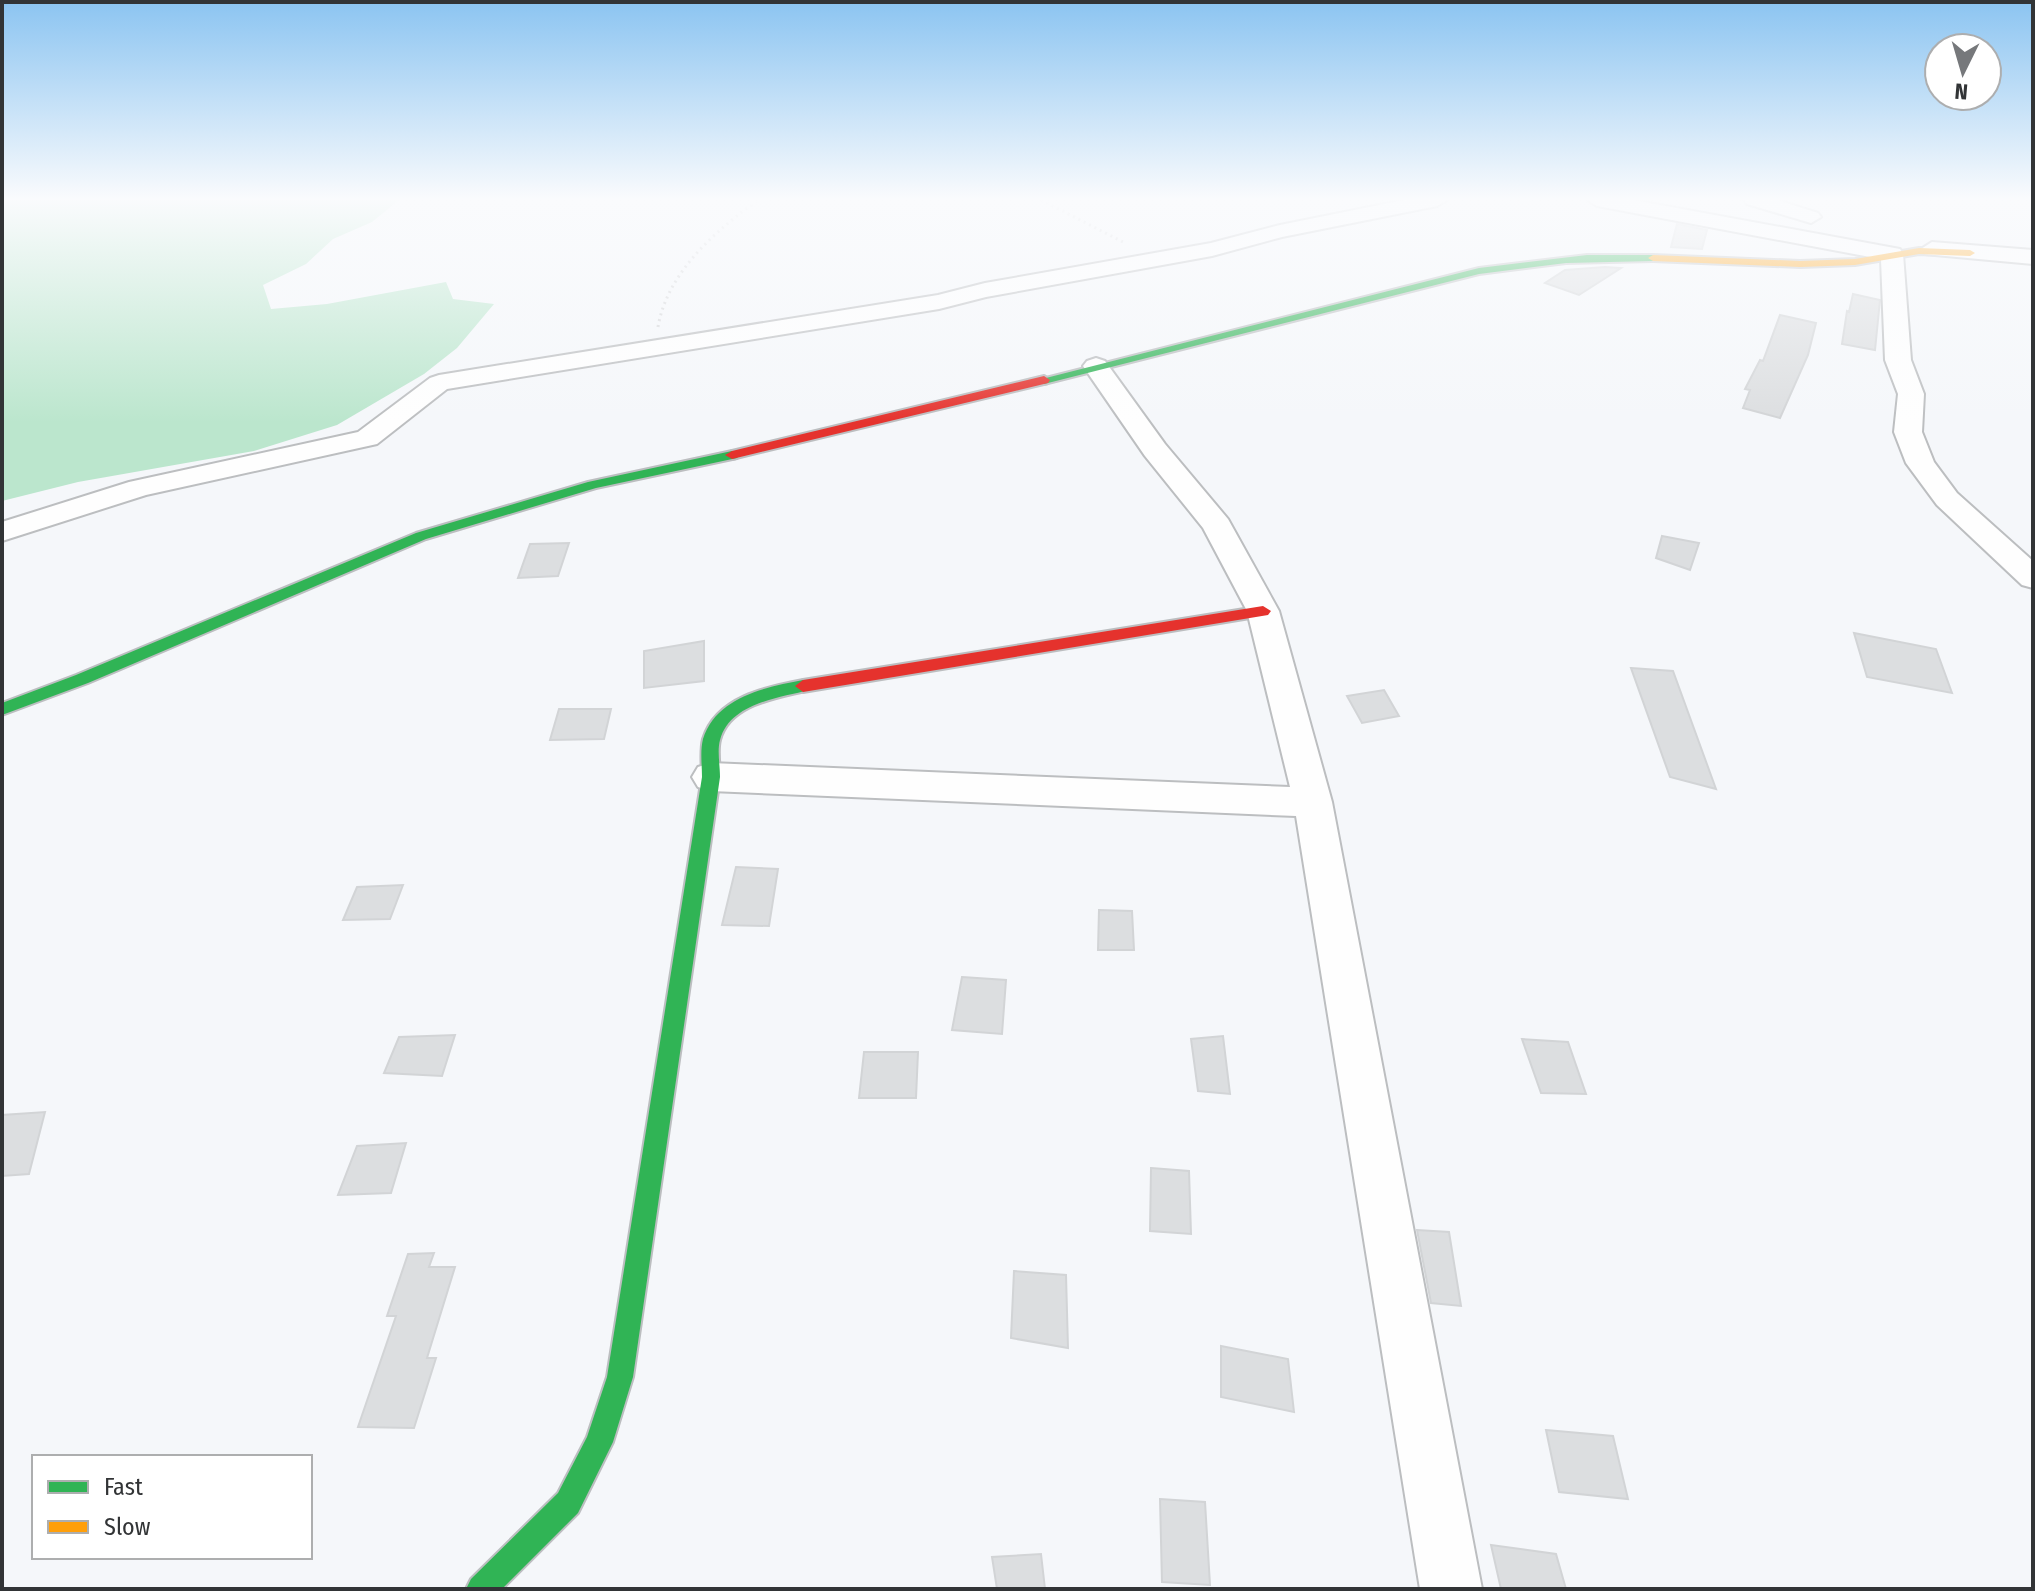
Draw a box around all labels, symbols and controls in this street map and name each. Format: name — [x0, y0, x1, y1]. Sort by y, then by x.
north arrow — [1923, 32, 2003, 112]
text: N — [1954, 77, 1969, 105]
legend — [32, 1455, 312, 1559]
text: Fast — [104, 1473, 143, 1501]
text: Slow — [104, 1513, 151, 1541]

